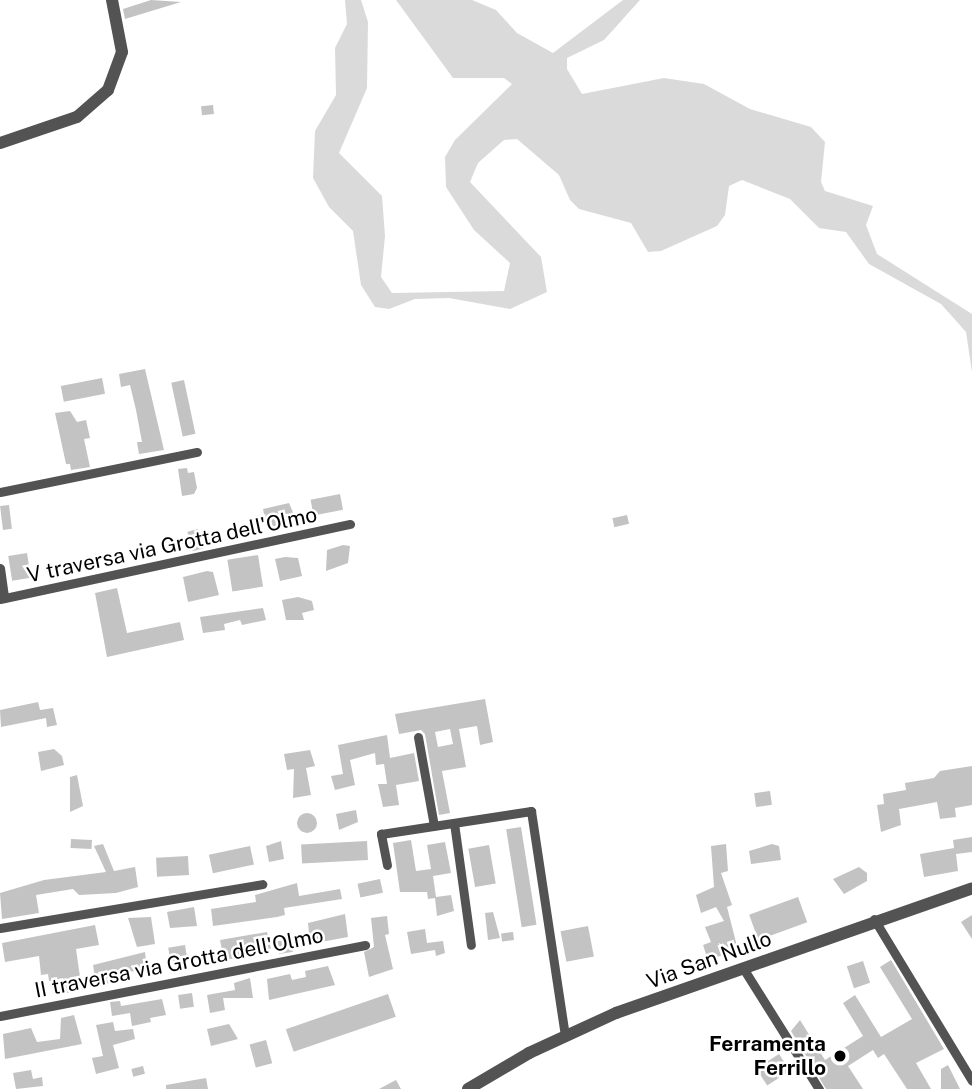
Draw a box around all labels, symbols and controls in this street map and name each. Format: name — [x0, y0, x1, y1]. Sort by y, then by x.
street label: V traversa via Grotta dell'Olmo — [25, 502, 319, 588]
street label: II traversa via Grotta dell'Olmo — [32, 923, 326, 1003]
street label: Via San Nullo — [643, 926, 775, 994]
place label: Ferramenta Ferrillo — [709, 1031, 826, 1081]
marker: Ferramenta Ferrillo — [832, 1048, 848, 1064]

